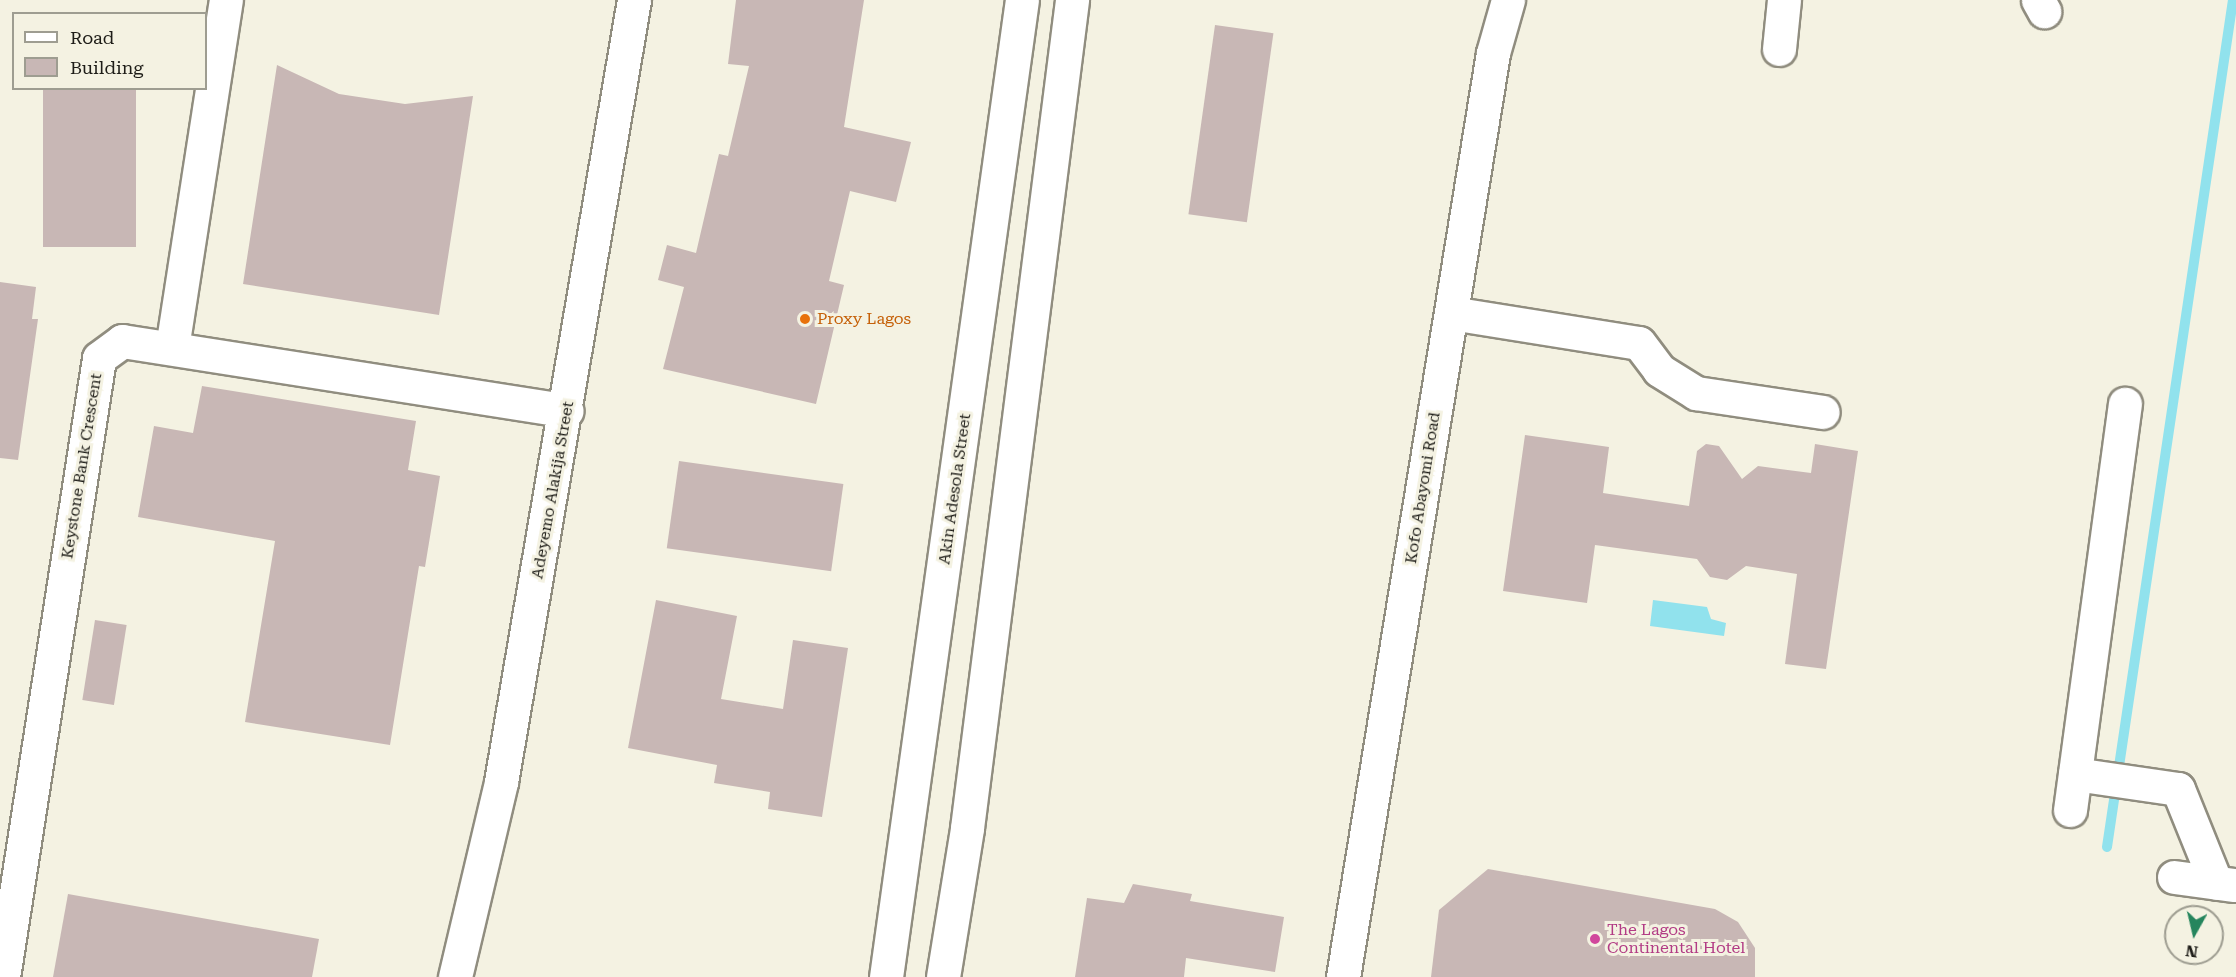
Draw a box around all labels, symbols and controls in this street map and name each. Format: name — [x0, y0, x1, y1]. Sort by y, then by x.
legend — [12, 12, 207, 90]
text: Road — [70, 27, 114, 48]
text: Building — [70, 57, 144, 78]
place label: Proxy Lagos — [817, 309, 911, 329]
marker: Proxy Lagos — [798, 312, 812, 326]
street label: Keystone Bank Crescent — [58, 372, 106, 560]
street label: Adeyemo Alakija Street — [528, 400, 578, 580]
street label: Kofo Abayomi Road — [1402, 411, 1444, 565]
street label: Akin Adesola Street — [935, 412, 975, 566]
north arrow — [2164, 905, 2224, 965]
place label: The Lagos Continental Hotel — [1607, 920, 1745, 958]
marker: The Lagos Continental Hotel — [1588, 932, 1602, 946]
text: N — [2184, 941, 2199, 962]

